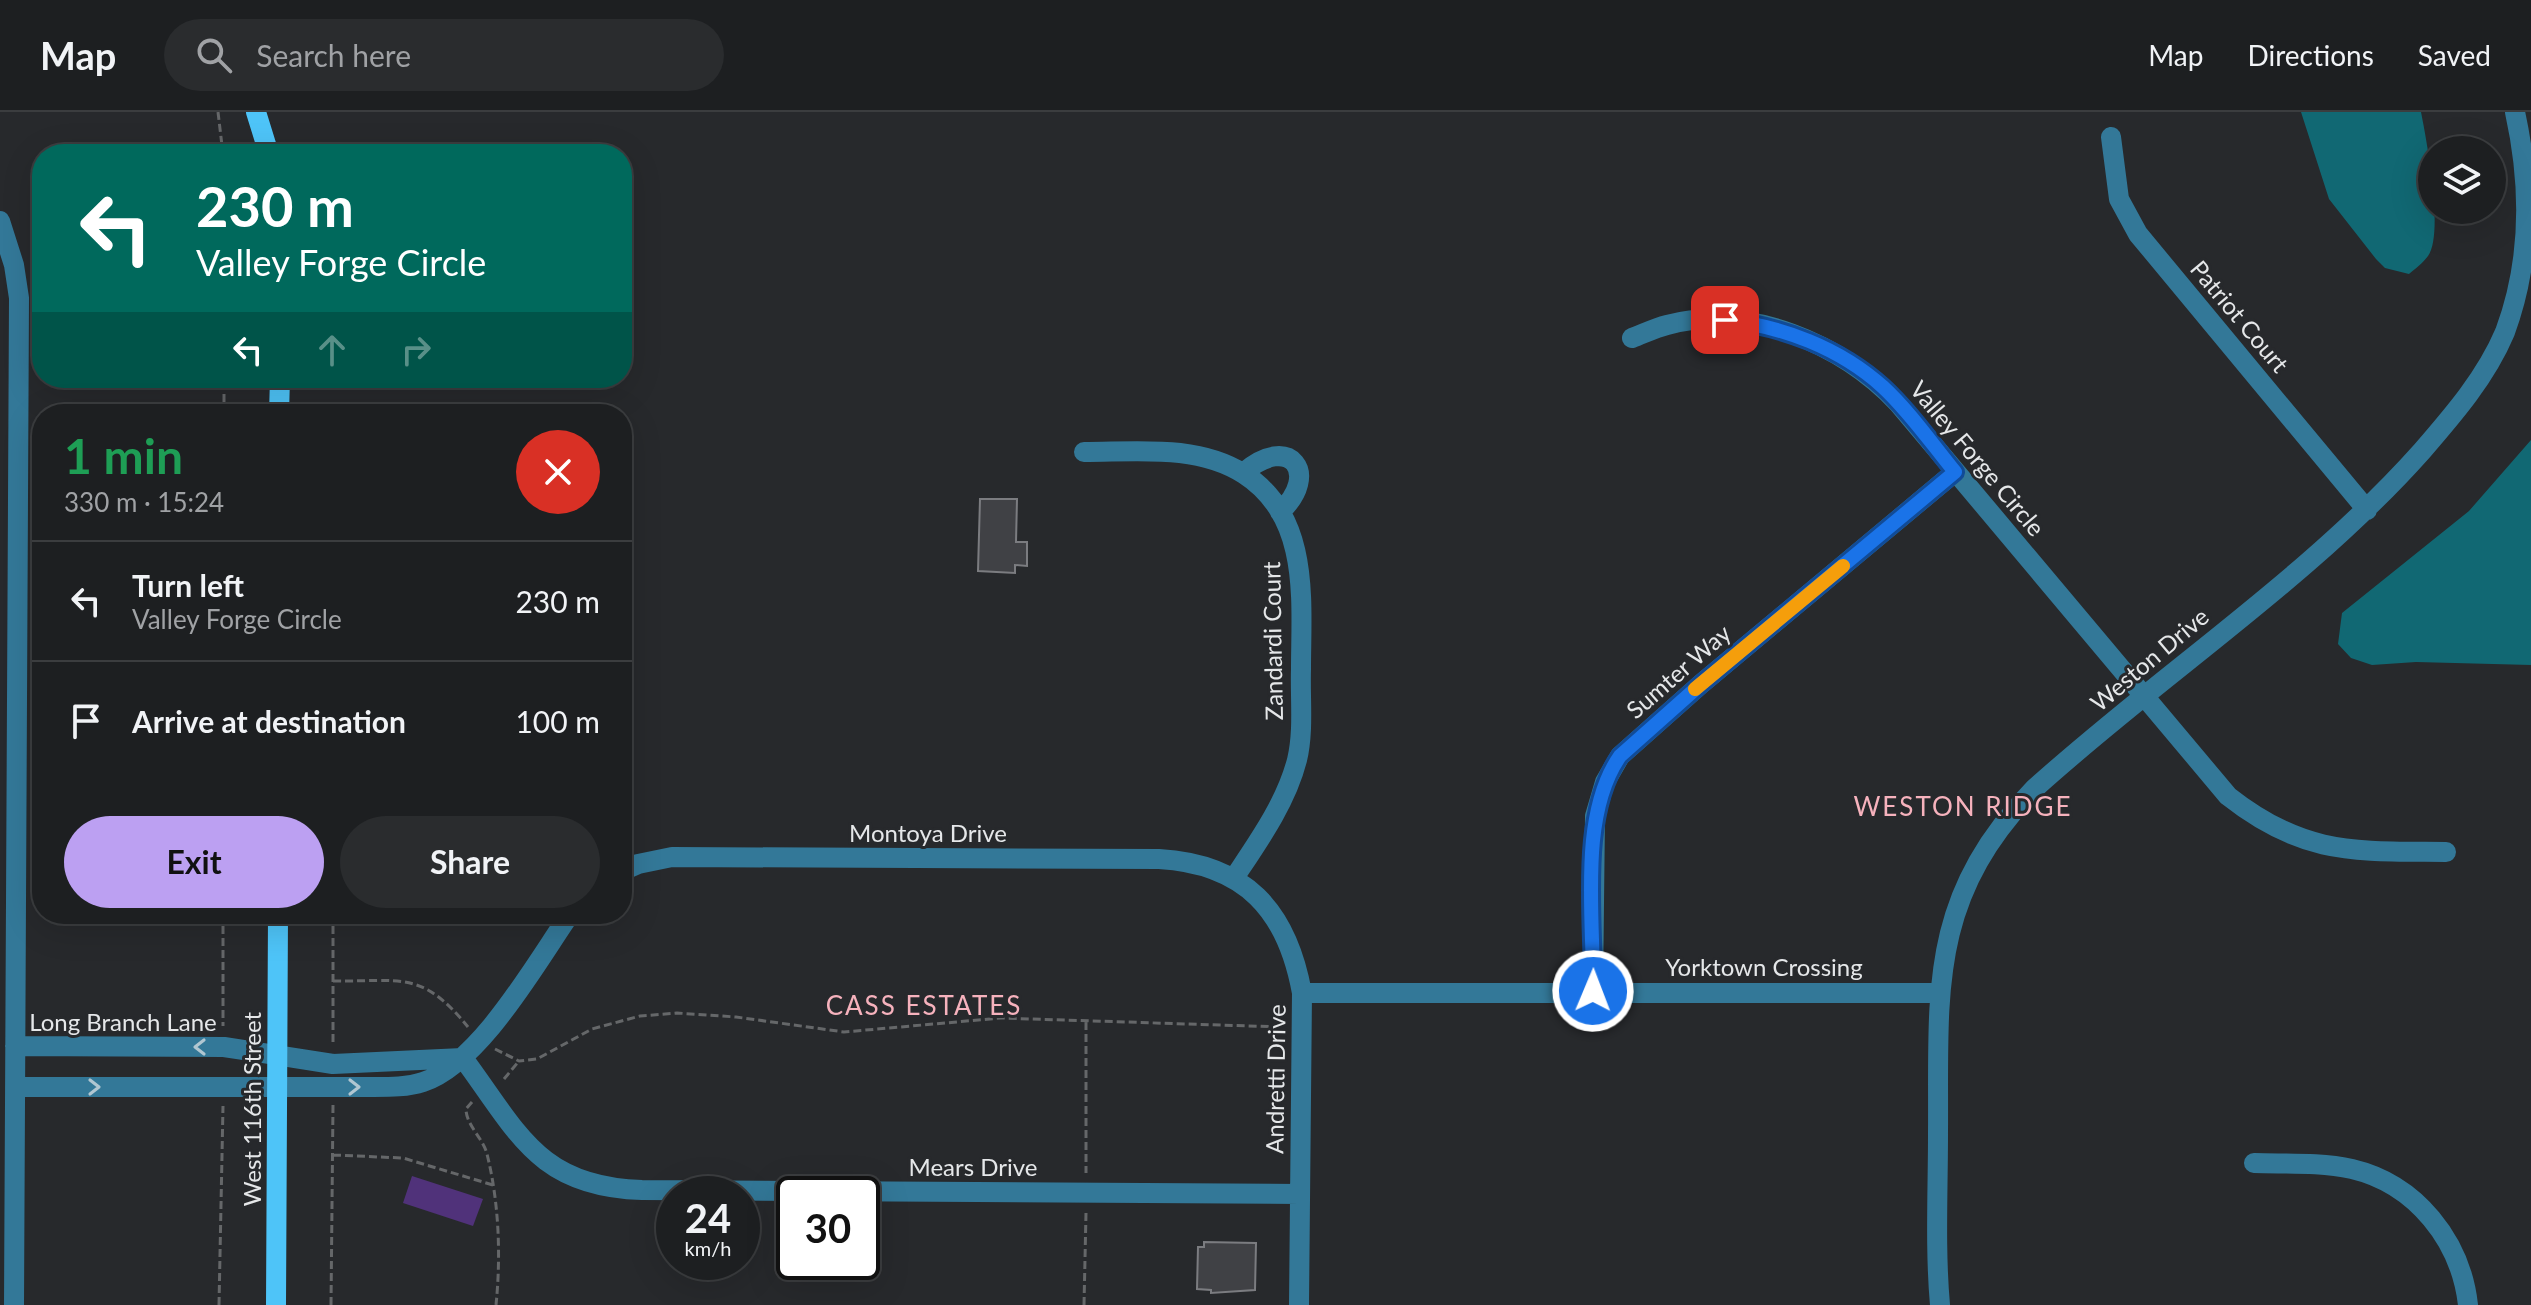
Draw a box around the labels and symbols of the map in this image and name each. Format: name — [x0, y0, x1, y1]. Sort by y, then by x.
street label: Patriot Court — [2185, 254, 2295, 378]
pin — [1691, 286, 1759, 354]
street label: Valley Forge Circle — [1905, 375, 2051, 541]
street label: Zandardi Court — [1256, 561, 1288, 721]
street label: Weston Drive — [2084, 601, 2214, 717]
street label: Sumter Way — [1620, 617, 1736, 724]
district label: WESTON RIDGE — [1853, 790, 2073, 822]
street label: Montoya Drive — [849, 818, 1007, 847]
position arrow — [1551, 949, 1635, 1033]
street label: Yorktown Crossing — [1665, 952, 1863, 981]
district label: CASS ESTATES — [826, 989, 1022, 1021]
street label: Andretti Drive — [1259, 1004, 1291, 1154]
street label: Long Branch Lane — [29, 1007, 217, 1036]
street label: West 116th Street — [237, 1011, 266, 1206]
one-way arrow — [193, 1038, 206, 1056]
one-way arrow — [88, 1078, 101, 1096]
one-way arrow — [348, 1078, 361, 1096]
street label: Mears Drive — [909, 1152, 1037, 1181]
speed limit sign: 30 — [776, 1176, 880, 1280]

